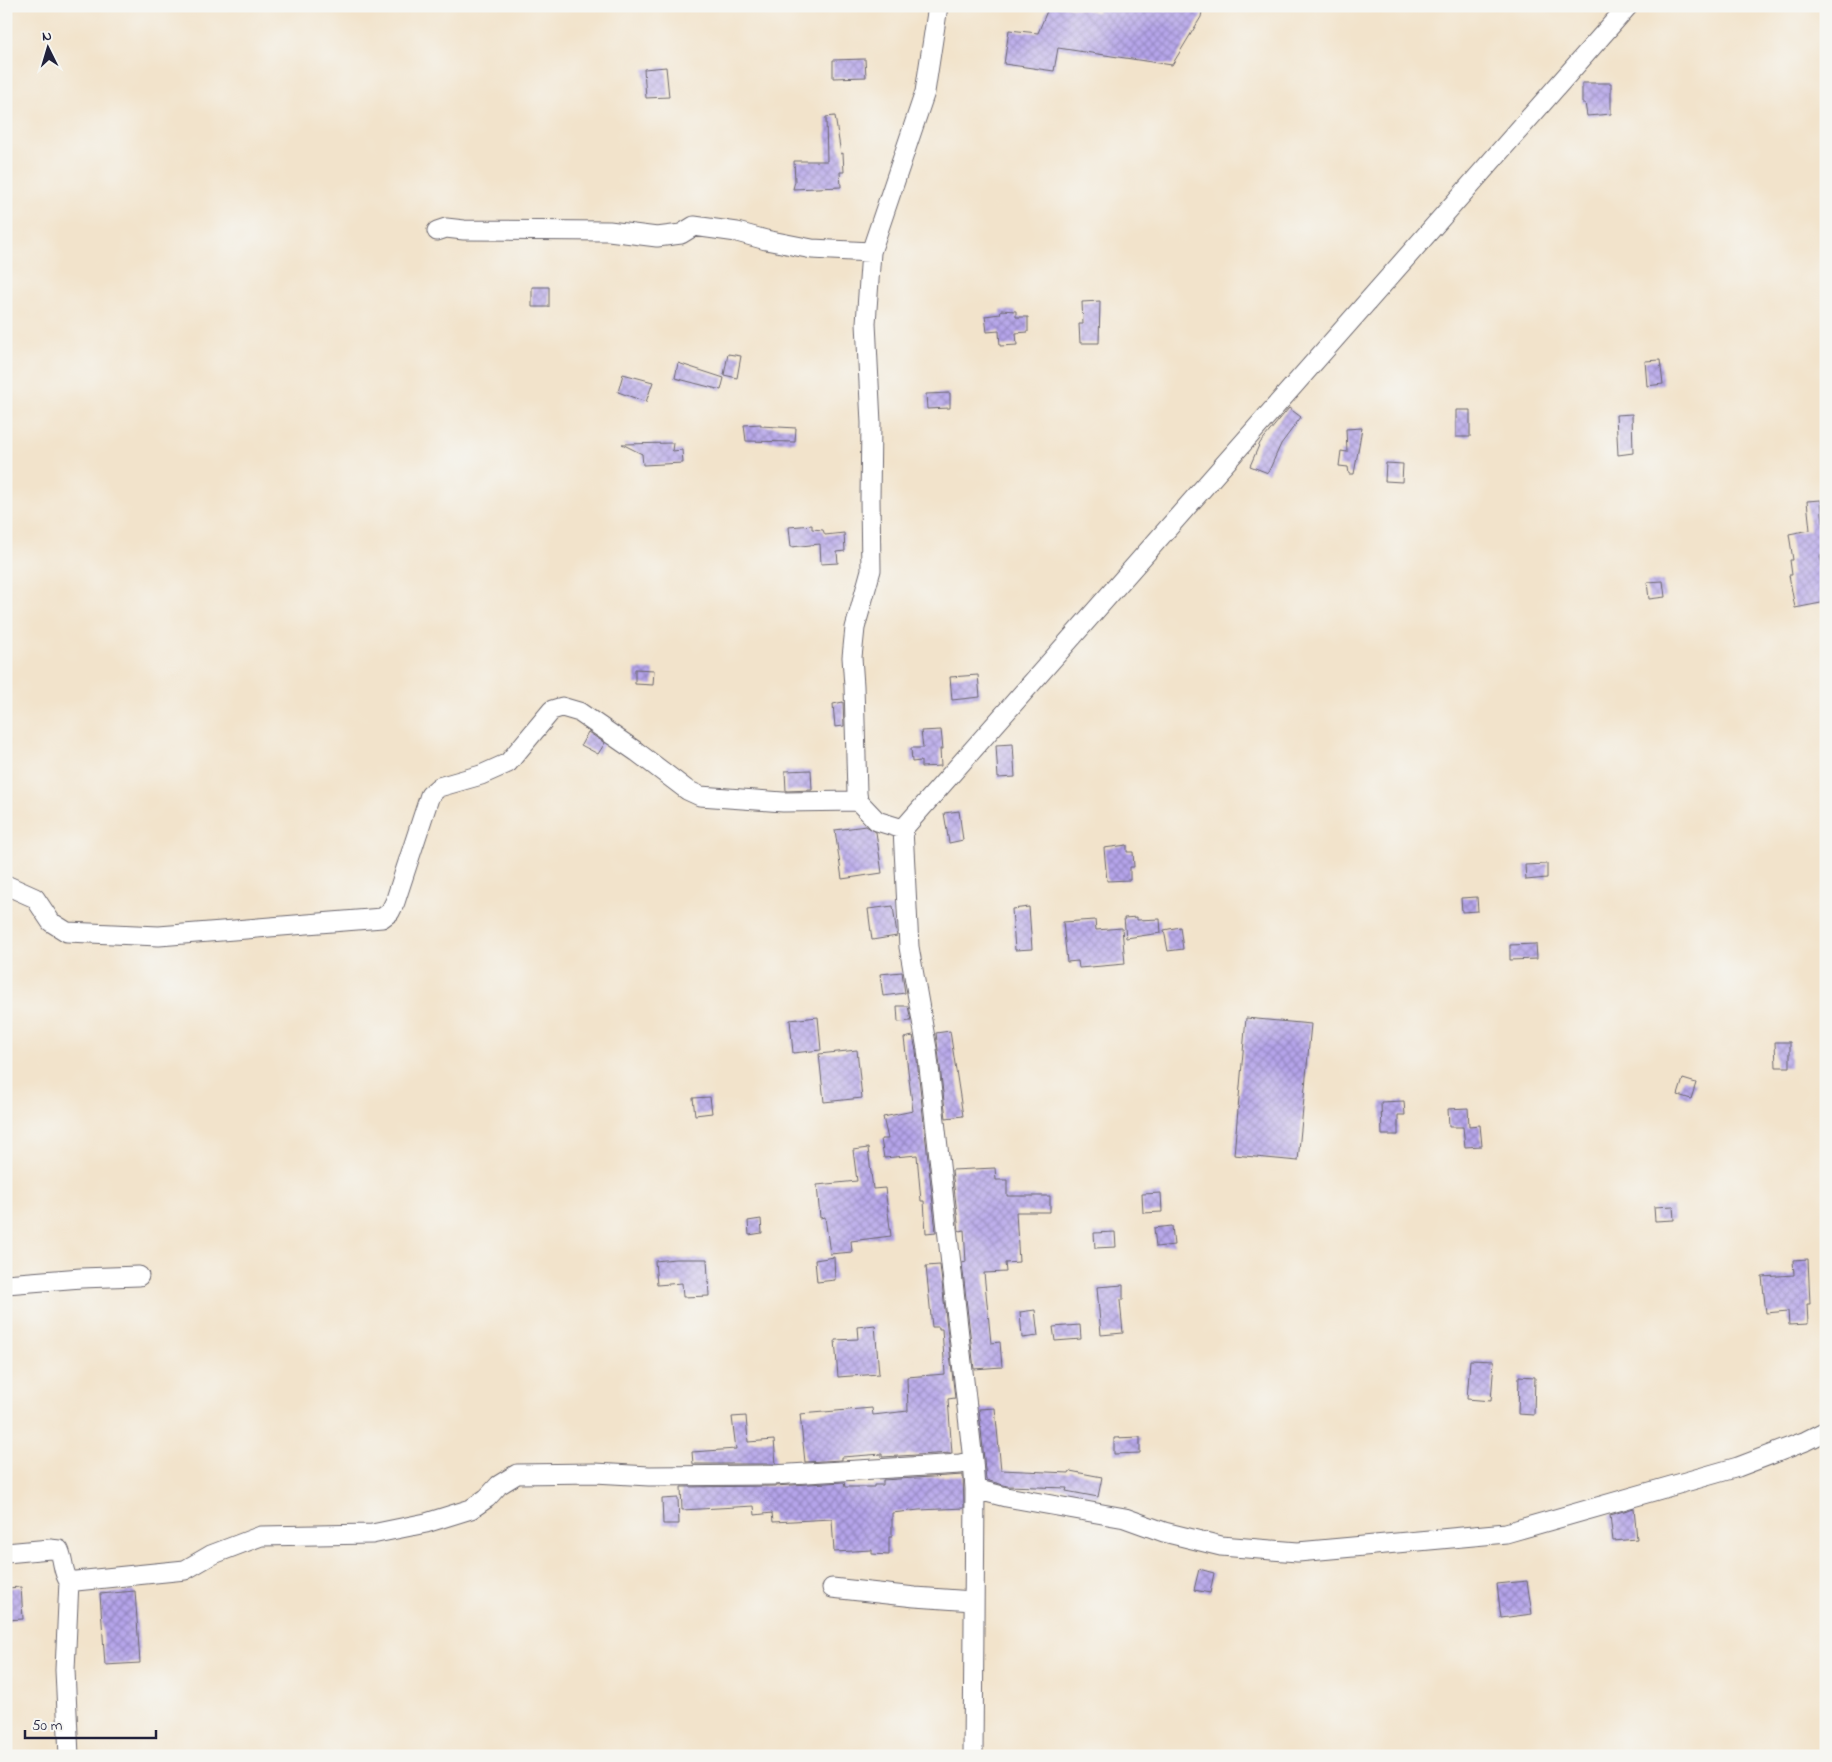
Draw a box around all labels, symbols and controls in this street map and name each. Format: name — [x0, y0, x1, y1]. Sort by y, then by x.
north arrow — [22, 22, 72, 72]
text: N — [41, 26, 53, 47]
scale bar — [25, 1707, 156, 1739]
text: 50 m — [32, 1715, 63, 1737]

